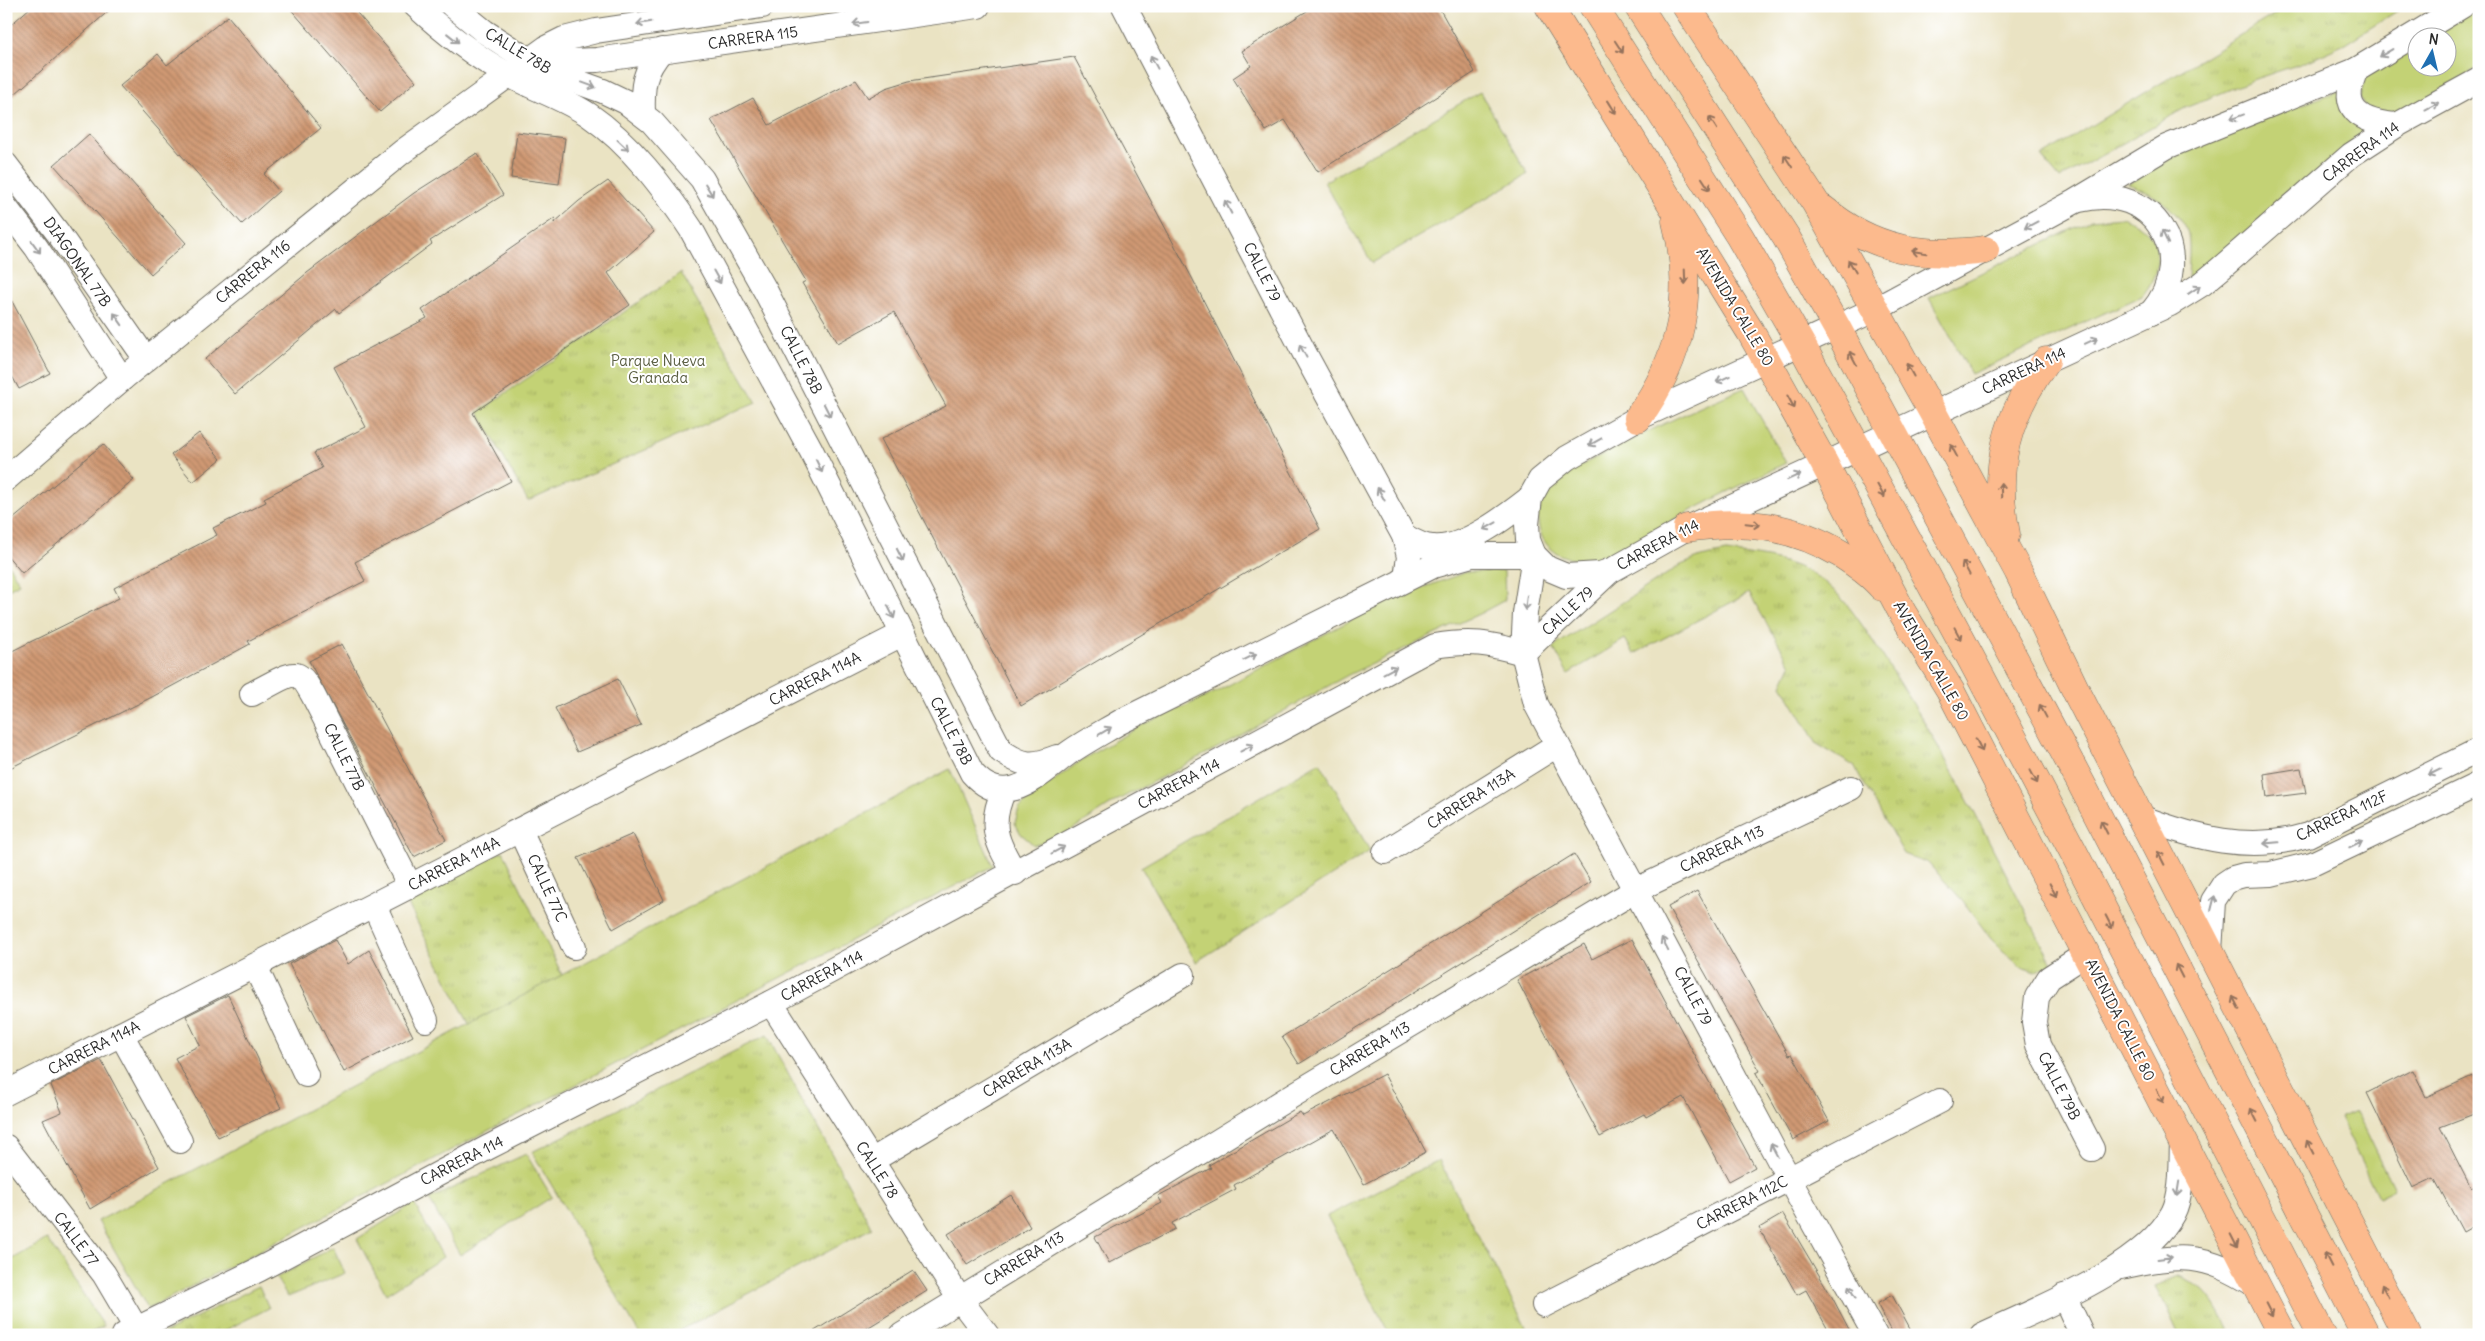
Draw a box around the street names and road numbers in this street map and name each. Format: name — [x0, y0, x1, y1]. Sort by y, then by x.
street label: CARRERA 115 — [707, 22, 799, 53]
street label: CALLE 78B — [482, 23, 555, 78]
street label: CARRERA 114 — [2318, 117, 2403, 186]
street label: DIAGONAL 77B — [39, 213, 115, 310]
street label: CARRERA 116 — [211, 236, 294, 308]
street label: CALLE 79 — [1239, 239, 1285, 305]
street label: AVENIDA CALLE 80 — [1693, 244, 1778, 369]
street label: CALLE 78B — [776, 322, 827, 397]
street label: CARRERA 114 — [1979, 343, 2069, 398]
street label: CARRERA 114 — [1613, 515, 1703, 574]
street label: CALLE 79 — [1538, 582, 1598, 639]
street label: AVENIDA CALLE 80 — [1889, 598, 1973, 724]
street label: CARRERA 114A — [766, 647, 864, 710]
street label: CALLE 78B — [926, 693, 977, 768]
street label: CALLE 77B — [320, 720, 369, 794]
street label: CARRERA 114 — [1134, 754, 1224, 813]
street label: CARRERA 113A — [1423, 764, 1519, 833]
street label: CARRERA 112F — [2293, 786, 2391, 845]
street label: CARRERA 113 — [1677, 821, 1767, 876]
street label: CARRERA 114A — [405, 832, 503, 895]
street label: CALLE 77C — [523, 851, 571, 925]
street label: CARRERA 114 — [777, 946, 867, 1005]
street label: AVENIDA CALLE 80 — [2081, 955, 2160, 1084]
street label: CALLE 79 — [1670, 963, 1717, 1029]
street label: CARRERA 114A — [45, 1016, 143, 1079]
street label: CARRERA 113 — [1326, 1017, 1413, 1080]
street label: CARRERA 113A — [979, 1033, 1075, 1102]
street label: CALLE 79B — [2034, 1048, 2085, 1123]
street label: CARRERA 114 — [417, 1131, 507, 1190]
street label: CALLE 78 — [852, 1138, 903, 1202]
street label: CARRERA 112C — [1693, 1171, 1791, 1234]
street label: CALLE 77 — [50, 1208, 103, 1270]
street label: CARRERA 113 — [980, 1227, 1067, 1290]

